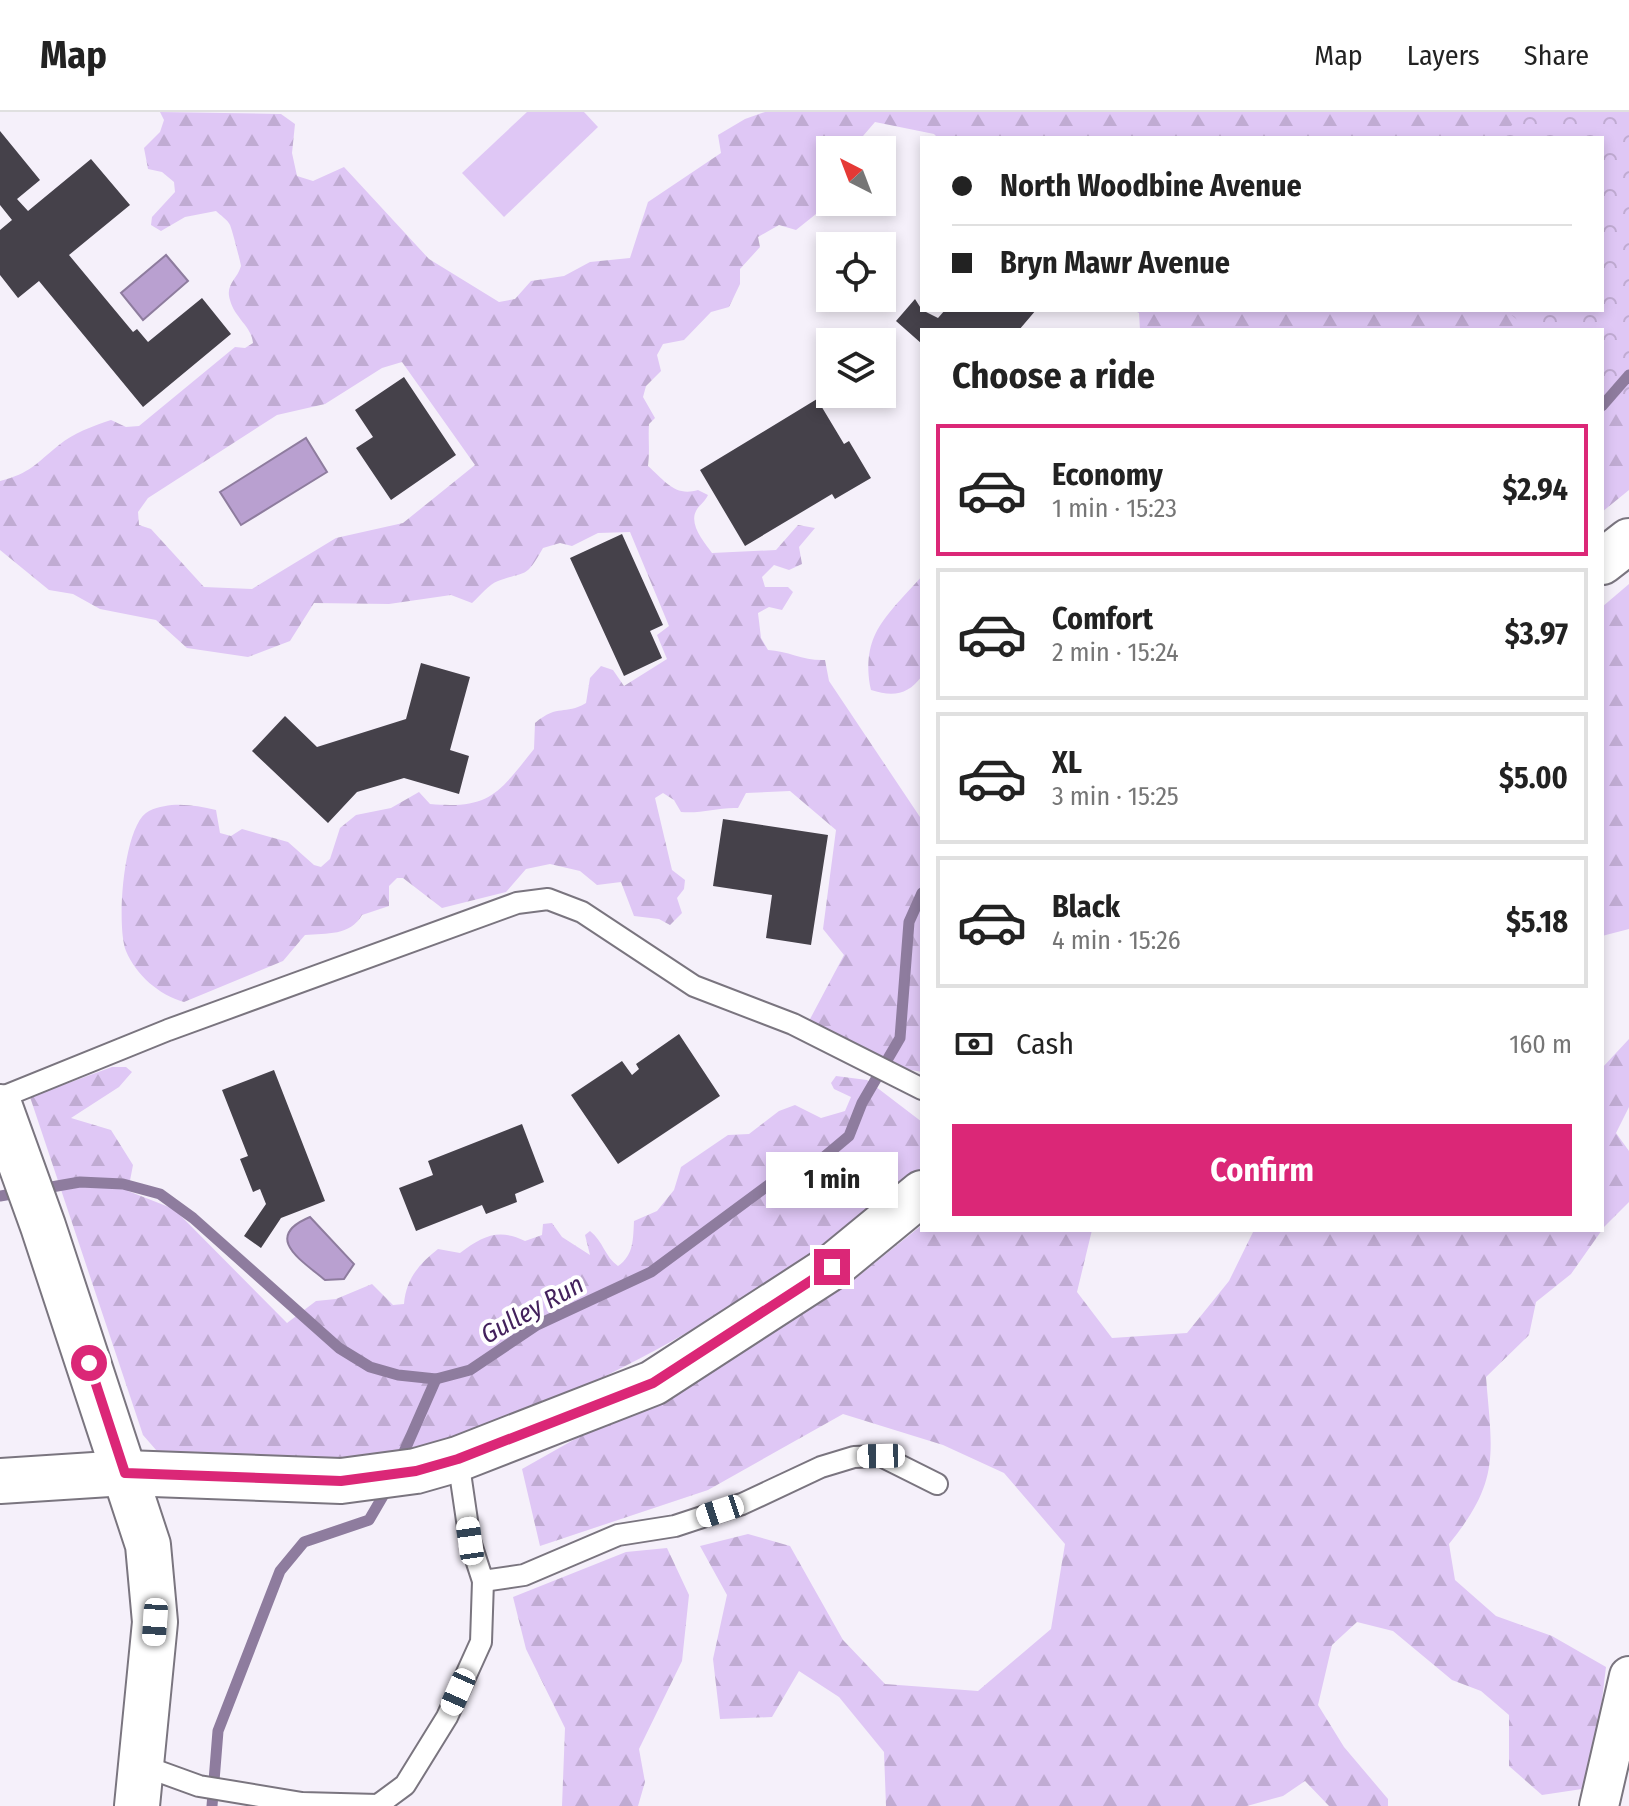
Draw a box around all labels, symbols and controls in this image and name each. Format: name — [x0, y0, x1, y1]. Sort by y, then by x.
text: Map — [40, 32, 107, 78]
text: Map — [1314, 39, 1363, 72]
text: Layers — [1407, 39, 1480, 72]
text: Share — [1524, 39, 1589, 72]
north arrow — [816, 136, 896, 216]
map controls — [816, 136, 896, 408]
text: North Woodbine Avenue — [1000, 168, 1302, 204]
button: locate — [816, 232, 896, 312]
text: Bryn Mawr Avenue — [1000, 245, 1230, 281]
button: layers — [816, 328, 896, 408]
text: Choose a ride — [952, 354, 1155, 398]
icon: car — [956, 454, 1028, 526]
text: Economy — [1052, 457, 1163, 493]
text: $2.94 — [1503, 472, 1568, 508]
text: 1 min · 15:23 — [1052, 493, 1177, 524]
icon: car — [956, 598, 1028, 670]
text: Comfort — [1052, 601, 1153, 637]
text: $3.97 — [1505, 616, 1568, 652]
text: 2 min · 15:24 — [1052, 637, 1179, 668]
icon: car — [956, 742, 1028, 814]
text: XL — [1052, 745, 1082, 781]
text: $5.00 — [1499, 760, 1568, 796]
text: 3 min · 15:25 — [1052, 781, 1179, 812]
icon: car — [956, 886, 1028, 958]
text: Black — [1052, 889, 1120, 925]
text: $5.18 — [1506, 904, 1568, 940]
text: 4 min · 15:26 — [1052, 925, 1181, 956]
icon: cash — [952, 1022, 996, 1066]
text: Cash — [1016, 1026, 1074, 1062]
text: 160 m — [1509, 1029, 1572, 1060]
button: Confirm — [952, 1124, 1572, 1216]
callout: 1 min — [766, 1151, 898, 1207]
text: 1 min — [804, 1164, 860, 1195]
route end — [814, 1249, 850, 1285]
water label: Gulley Run — [475, 1269, 589, 1350]
route start — [71, 1345, 107, 1381]
car — [857, 1444, 905, 1468]
car — [693, 1492, 747, 1530]
car — [455, 1516, 485, 1566]
car — [141, 1597, 169, 1647]
car — [437, 1665, 479, 1719]

